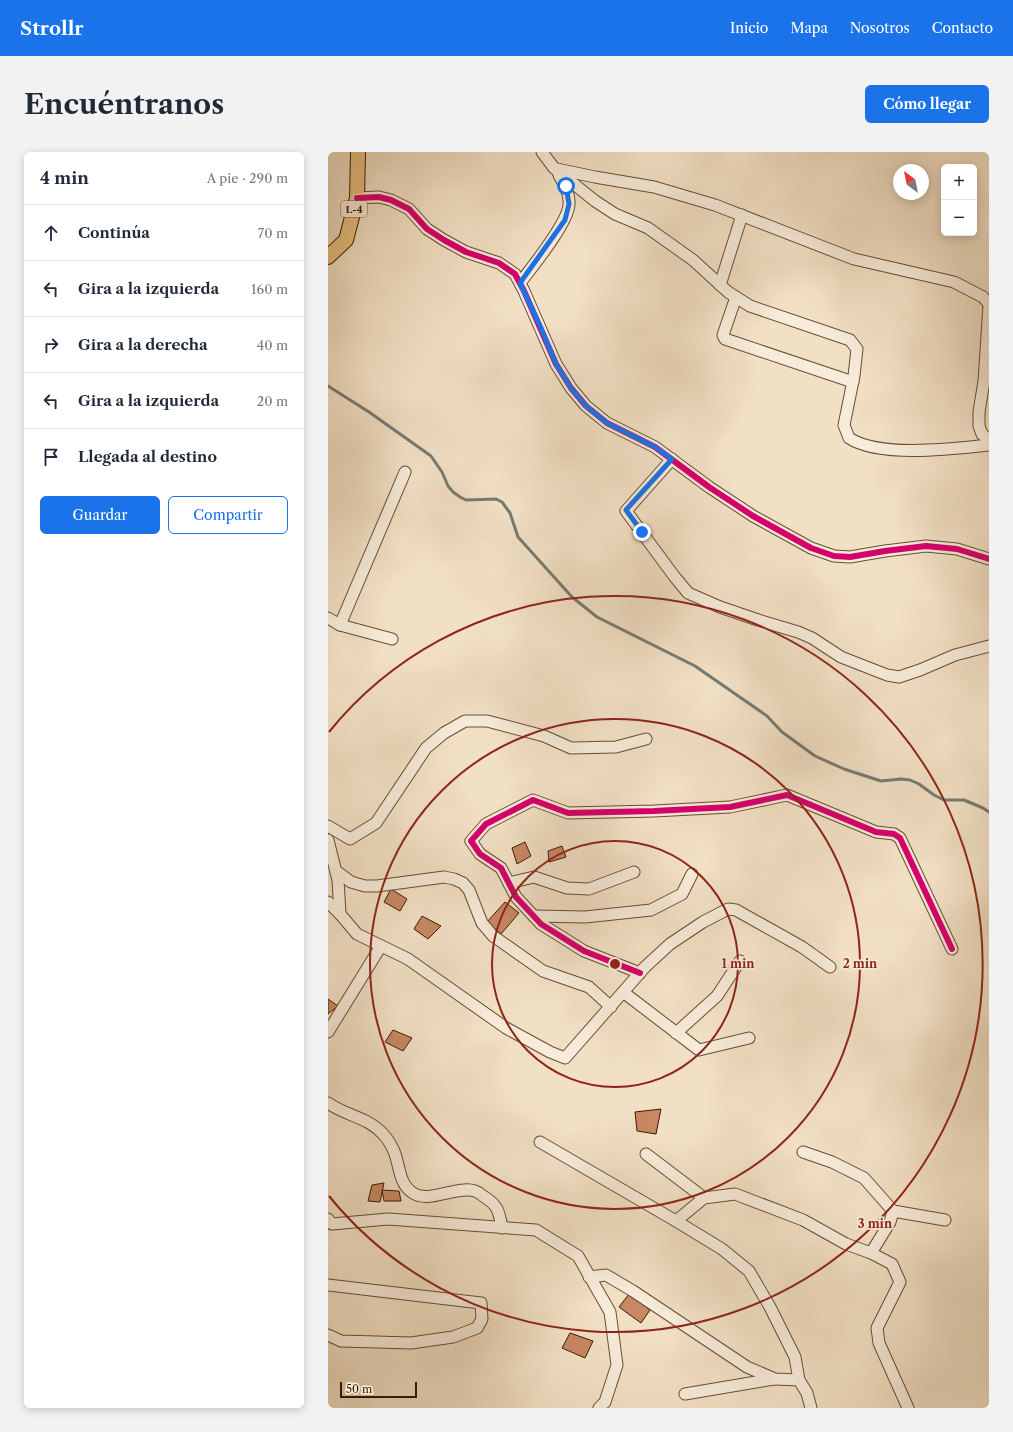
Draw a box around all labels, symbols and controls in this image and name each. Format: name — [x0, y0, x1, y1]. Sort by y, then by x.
text: Strollr — [20, 17, 84, 40]
text: Inicio — [730, 19, 768, 37]
text: Mapa — [790, 19, 828, 37]
text: Nosotros — [850, 19, 910, 37]
text: Contacto — [932, 19, 993, 37]
button: Cómo llegar — [865, 85, 989, 123]
text: Encuéntranos — [24, 87, 224, 121]
north arrow — [893, 164, 929, 200]
map controls — [941, 164, 977, 236]
button: + — [941, 164, 977, 200]
text: 4 min — [40, 168, 89, 188]
text: A pie · 290 m — [207, 170, 288, 186]
route start — [557, 177, 575, 195]
button: − — [941, 200, 977, 236]
road number: L-4 — [341, 201, 367, 217]
icon: ahead — [40, 222, 62, 244]
text: Continúa — [78, 223, 150, 242]
text: 70 m — [258, 225, 288, 241]
icon: left — [40, 278, 62, 300]
text: Gira a la izquierda — [78, 279, 219, 298]
text: 160 m — [251, 281, 288, 297]
icon: right — [40, 334, 62, 356]
text: Gira a la derecha — [78, 335, 208, 354]
text: 40 m — [257, 337, 288, 353]
icon: left — [40, 390, 62, 412]
text: Gira a la izquierda — [78, 391, 219, 410]
text: 20 m — [257, 393, 288, 409]
icon: arrive — [40, 446, 62, 468]
text: Llegada al destino — [78, 447, 217, 466]
button: Guardar — [40, 496, 160, 534]
button: Compartir — [168, 496, 288, 534]
route end — [633, 523, 651, 541]
text: 1 min — [722, 956, 755, 971]
text: 2 min — [843, 956, 878, 971]
centre of rings — [608, 957, 622, 971]
text: 3 min — [858, 1216, 893, 1231]
scale bar — [340, 1380, 417, 1399]
text: 50 m — [346, 1382, 372, 1396]

